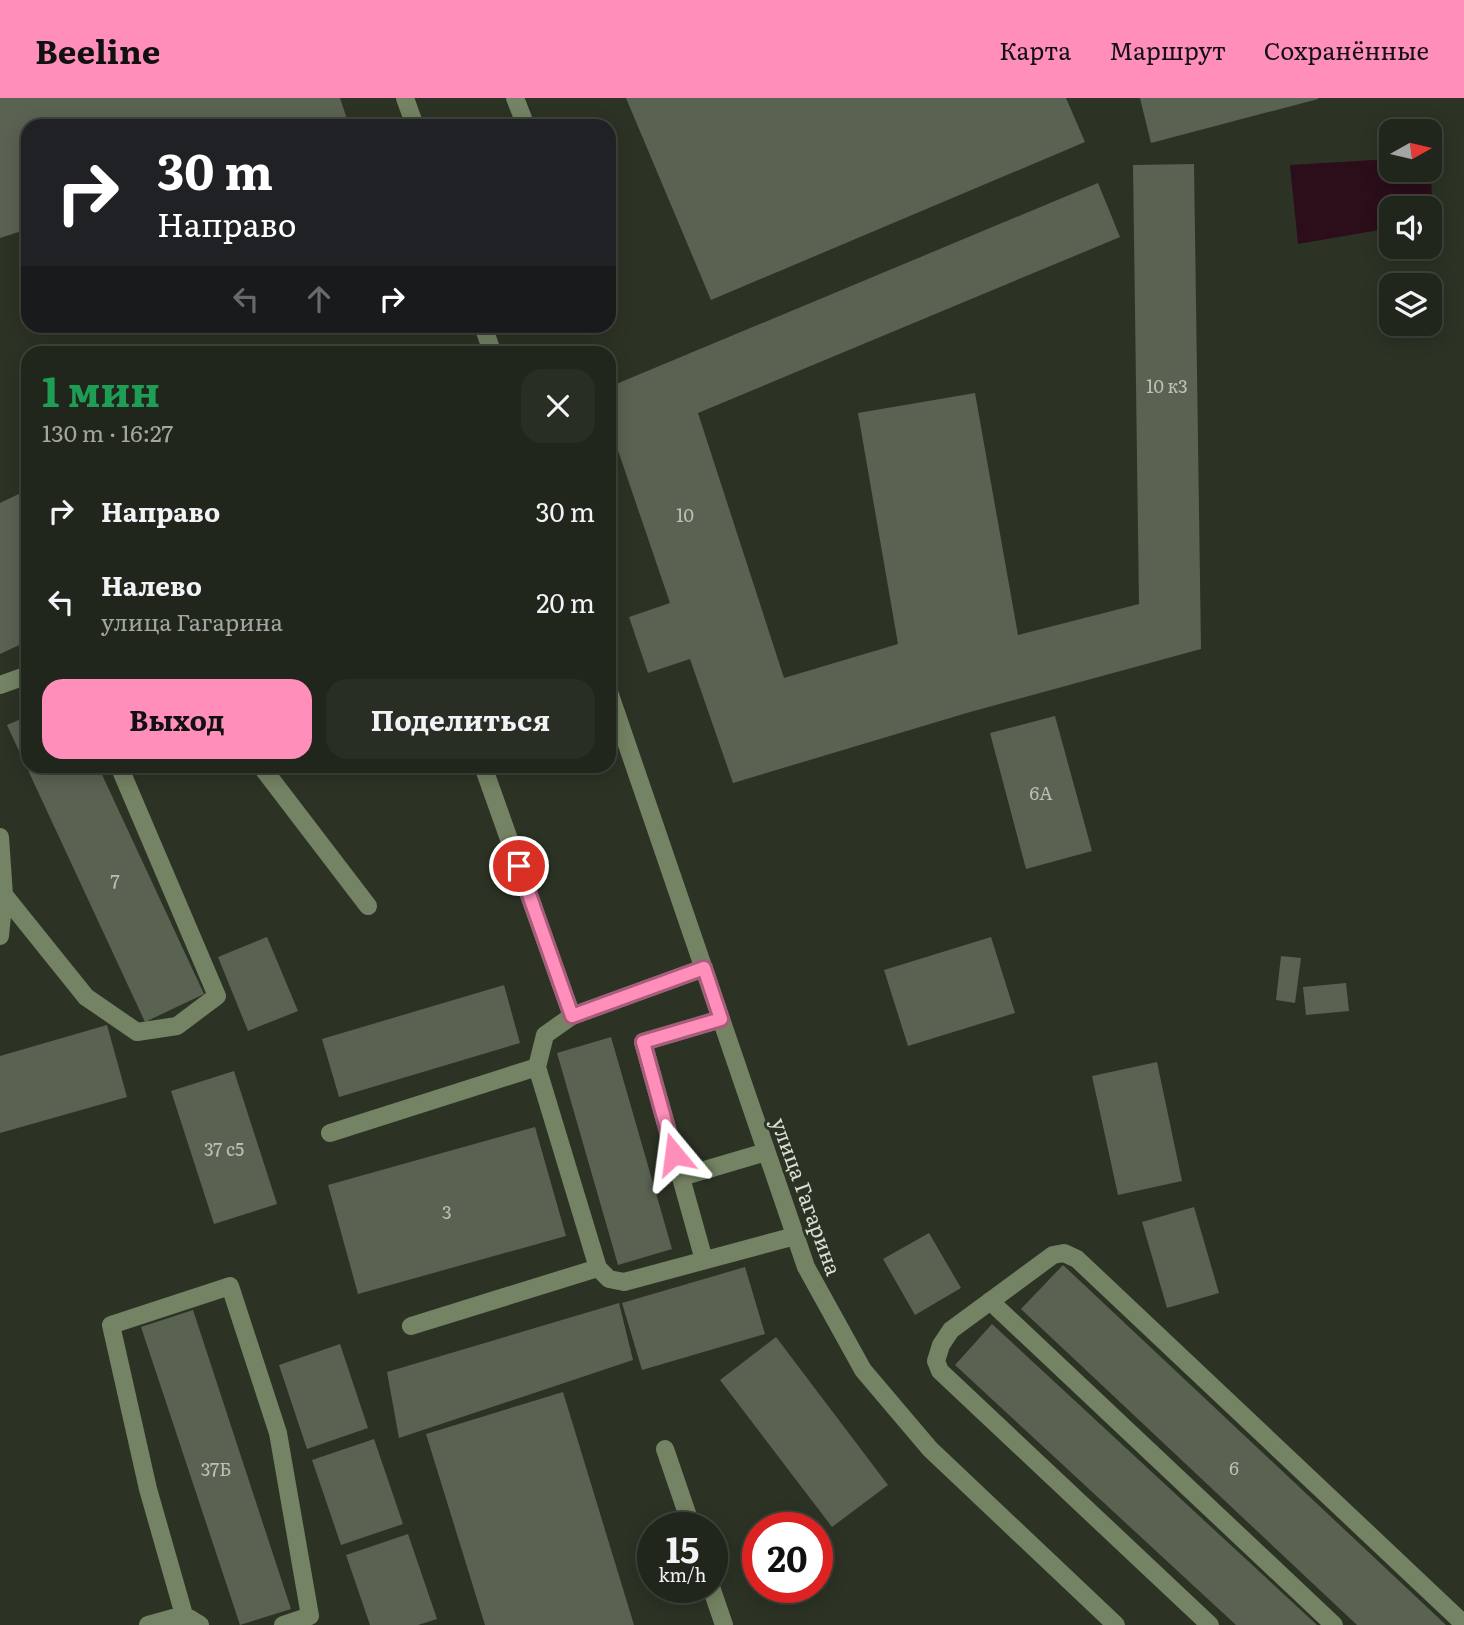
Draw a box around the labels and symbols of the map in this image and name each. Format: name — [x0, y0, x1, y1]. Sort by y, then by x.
north arrow — [1379, 119, 1442, 182]
house number: 10 к3 — [1146, 372, 1188, 399]
house number: 10 — [676, 501, 694, 528]
house number: 6А — [1030, 779, 1052, 806]
pin — [489, 836, 549, 896]
house number: 7 — [110, 867, 120, 894]
street label: улица Гагарина — [765, 1113, 851, 1280]
position arrow — [637, 1117, 711, 1191]
house number: 37 c5 — [204, 1135, 244, 1162]
house number: 3 — [442, 1198, 452, 1225]
house number: 6 — [1229, 1454, 1239, 1481]
house number: 37Б — [201, 1455, 231, 1482]
speed limit sign: 20 — [742, 1512, 833, 1603]

